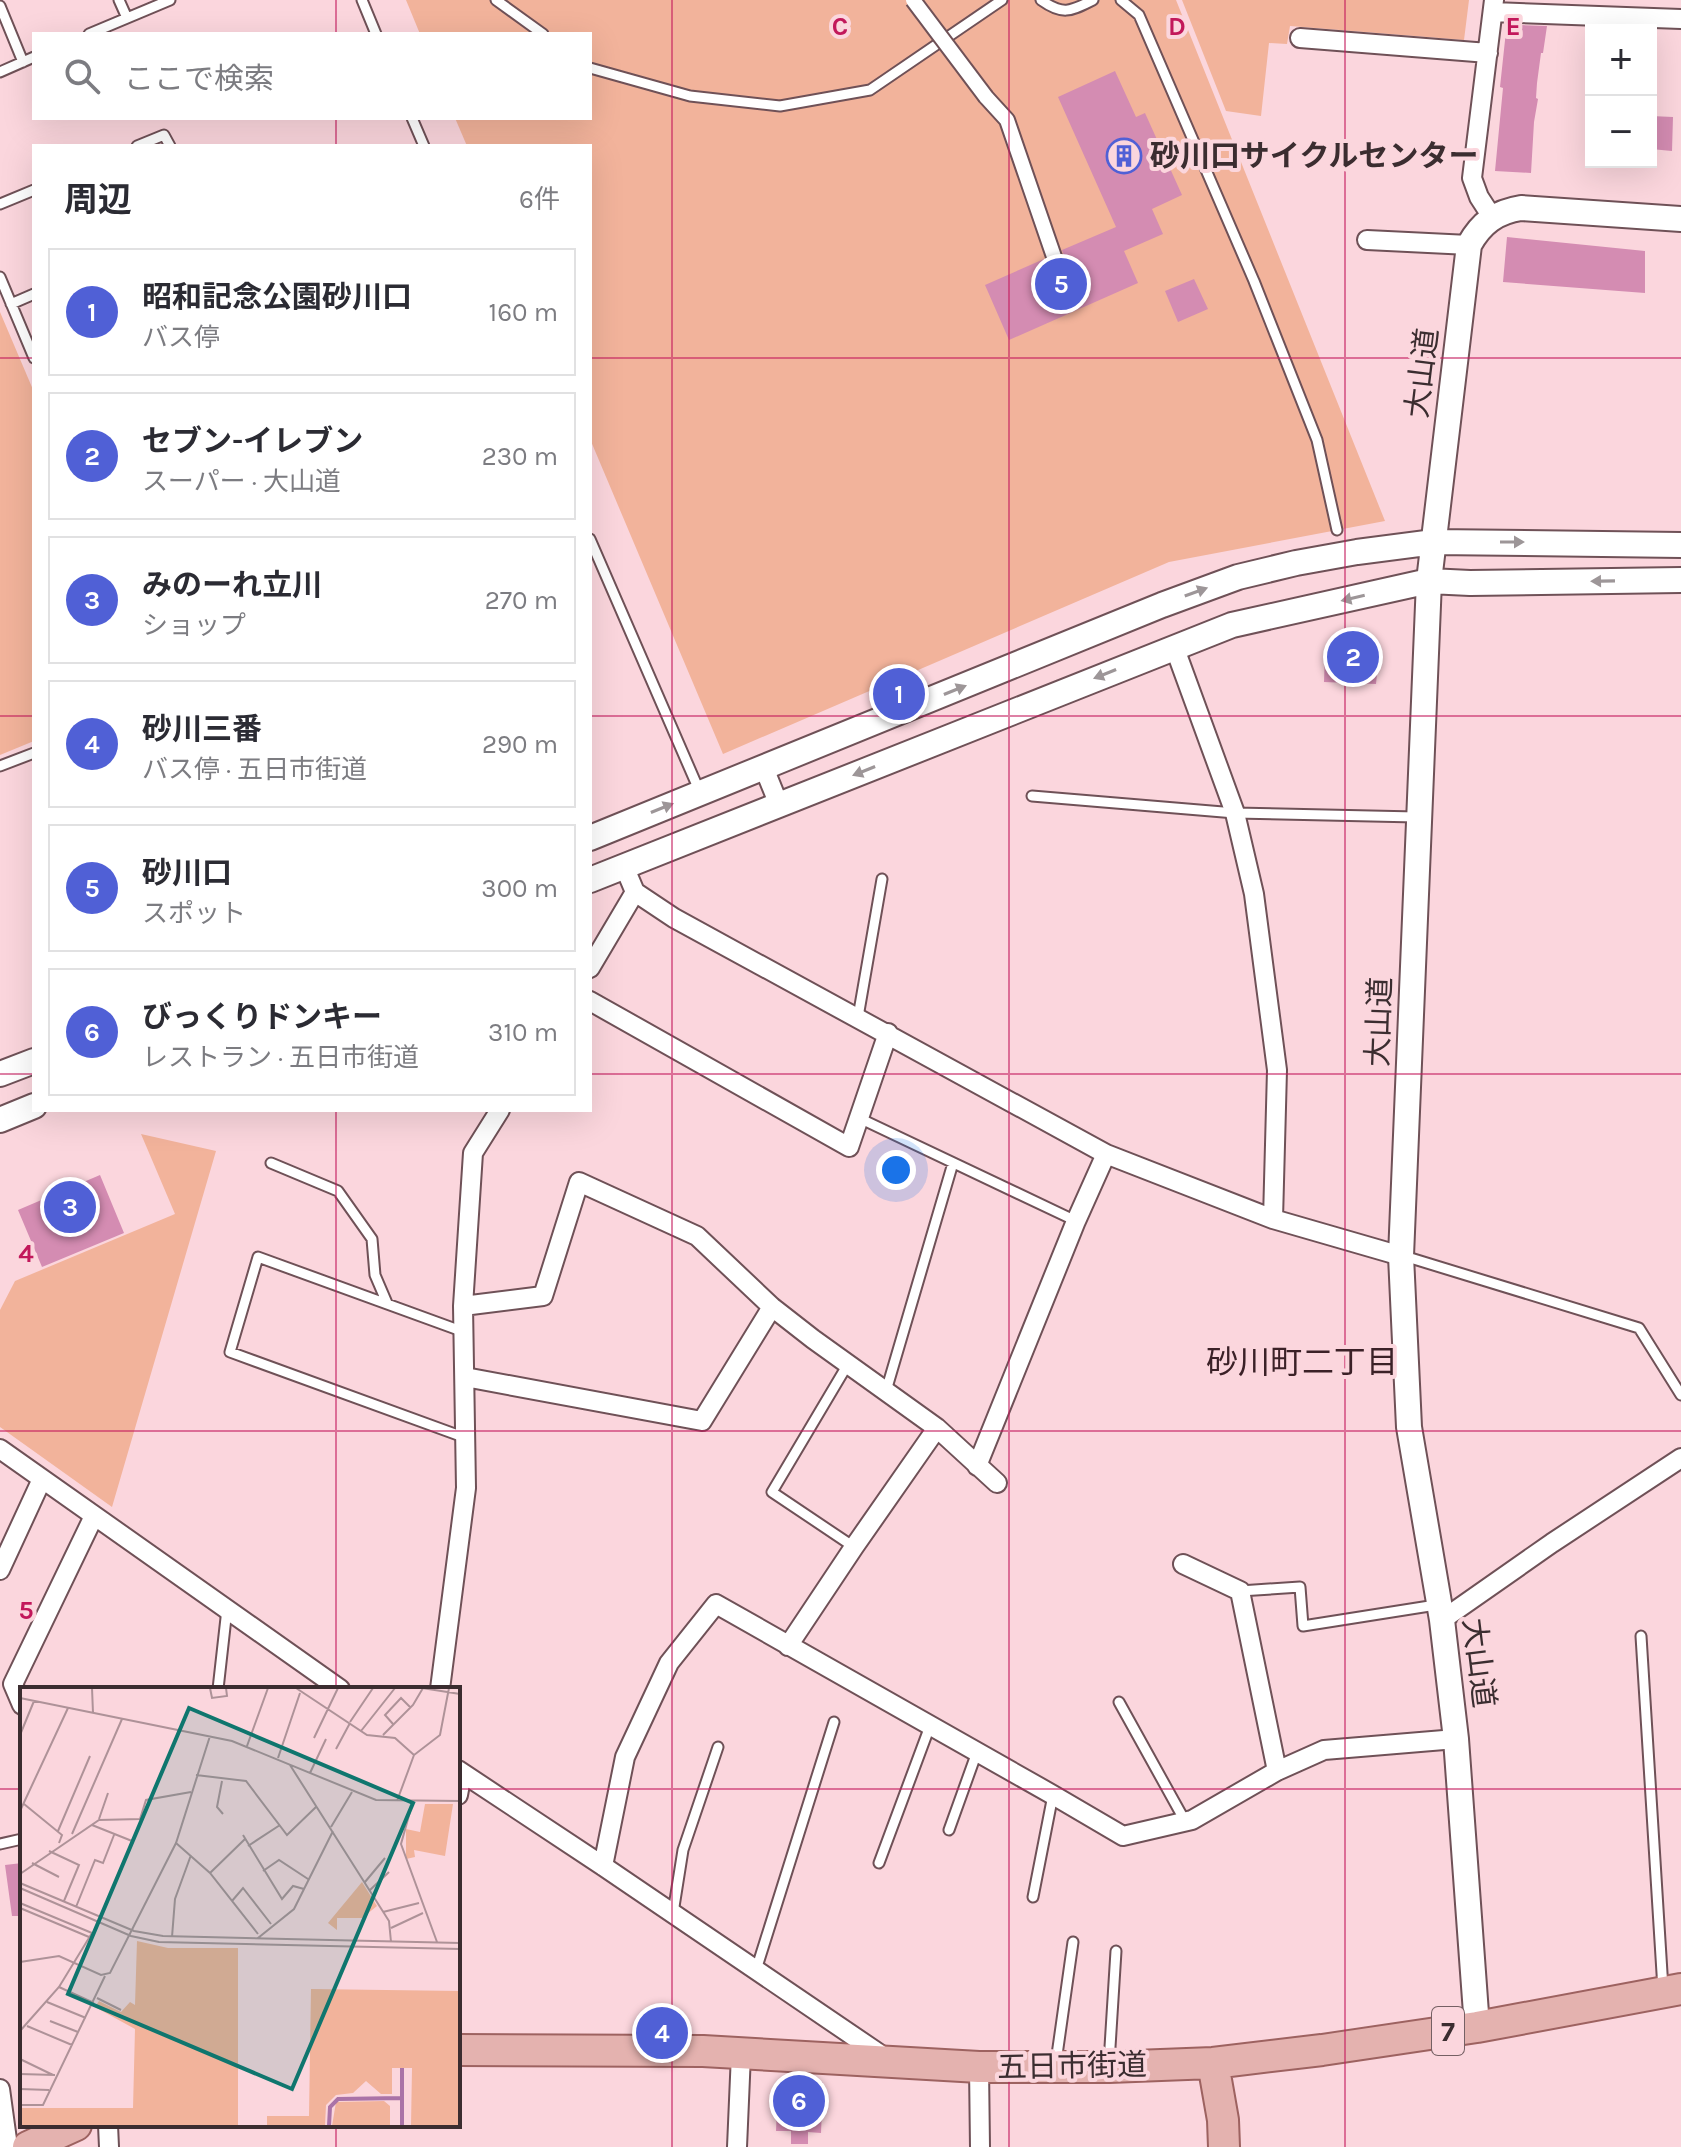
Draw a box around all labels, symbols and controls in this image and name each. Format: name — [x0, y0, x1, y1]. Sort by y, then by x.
text: C — [832, 11, 848, 42]
text: D — [1168, 11, 1186, 42]
text: E — [1505, 11, 1521, 42]
map controls — [1585, 24, 1657, 168]
button: + — [1585, 24, 1657, 96]
search box — [32, 32, 592, 120]
icon: search — [60, 54, 104, 98]
text: ここで検索 — [124, 61, 274, 97]
button: − — [1585, 96, 1657, 168]
building icon: 砂川口サイクルセンター — [1105, 137, 1143, 175]
place label: 砂川口サイクルセンター — [1150, 138, 1479, 174]
text: 周辺 — [64, 180, 132, 220]
text: 6件 — [519, 184, 560, 215]
pin: 5 — [1035, 254, 1087, 314]
text: 昭和記念公園砂川口 — [142, 279, 412, 315]
text: 1 — [87, 297, 97, 328]
text: 160 m — [489, 297, 558, 328]
text: バス停 — [142, 322, 220, 353]
street label: 大山道 — [1399, 326, 1445, 420]
text: セブン-イレブン — [142, 423, 363, 459]
text: 2 — [84, 441, 100, 472]
text: 230 m — [482, 441, 558, 472]
text: スーパー · 大山道 — [142, 466, 341, 497]
one-way arrow — [1500, 536, 1525, 548]
text: みのーれ立川 — [142, 567, 322, 603]
one-way arrow — [1590, 575, 1615, 587]
text: 3 — [84, 585, 100, 616]
text: 270 m — [485, 585, 558, 616]
one-way arrow — [1184, 586, 1208, 598]
one-way arrow — [1341, 592, 1366, 605]
text: ショップ — [142, 610, 246, 641]
pin: 2 — [1327, 627, 1379, 687]
pin: 1 — [873, 664, 925, 724]
one-way arrow — [1093, 668, 1117, 681]
one-way arrow — [943, 683, 967, 696]
text: 砂川三番 — [142, 711, 262, 747]
text: 4 — [84, 729, 100, 760]
text: 290 m — [482, 729, 558, 760]
text: バス停 · 五日市街道 — [142, 754, 367, 785]
one-way arrow — [852, 765, 876, 778]
one-way arrow — [650, 802, 674, 815]
text: 砂川口 — [142, 855, 232, 891]
text: 5 — [84, 873, 100, 904]
text: 300 m — [481, 873, 558, 904]
text: スポット — [142, 898, 246, 929]
street label: 大山道 — [1359, 976, 1399, 1068]
text: びっくりドンキー — [142, 999, 382, 1035]
text: 6 — [84, 1017, 100, 1048]
text: 310 m — [488, 1017, 558, 1048]
text: レストラン · 五日市街道 — [142, 1042, 419, 1073]
your location — [876, 1150, 916, 1190]
pin: 3 — [44, 1177, 96, 1237]
text: 4 — [18, 1238, 34, 1269]
district label: 砂川町二丁目 — [1206, 1344, 1398, 1381]
text: 5 — [18, 1595, 34, 1626]
street label: 大山道 — [1456, 1616, 1502, 1710]
inset map — [20, 1687, 460, 2127]
pin: 4 — [636, 2003, 688, 2063]
road number: 7 — [1432, 2007, 1464, 2055]
street label: 五日市街道 — [997, 2047, 1147, 2085]
pin: 6 — [773, 2071, 825, 2131]

